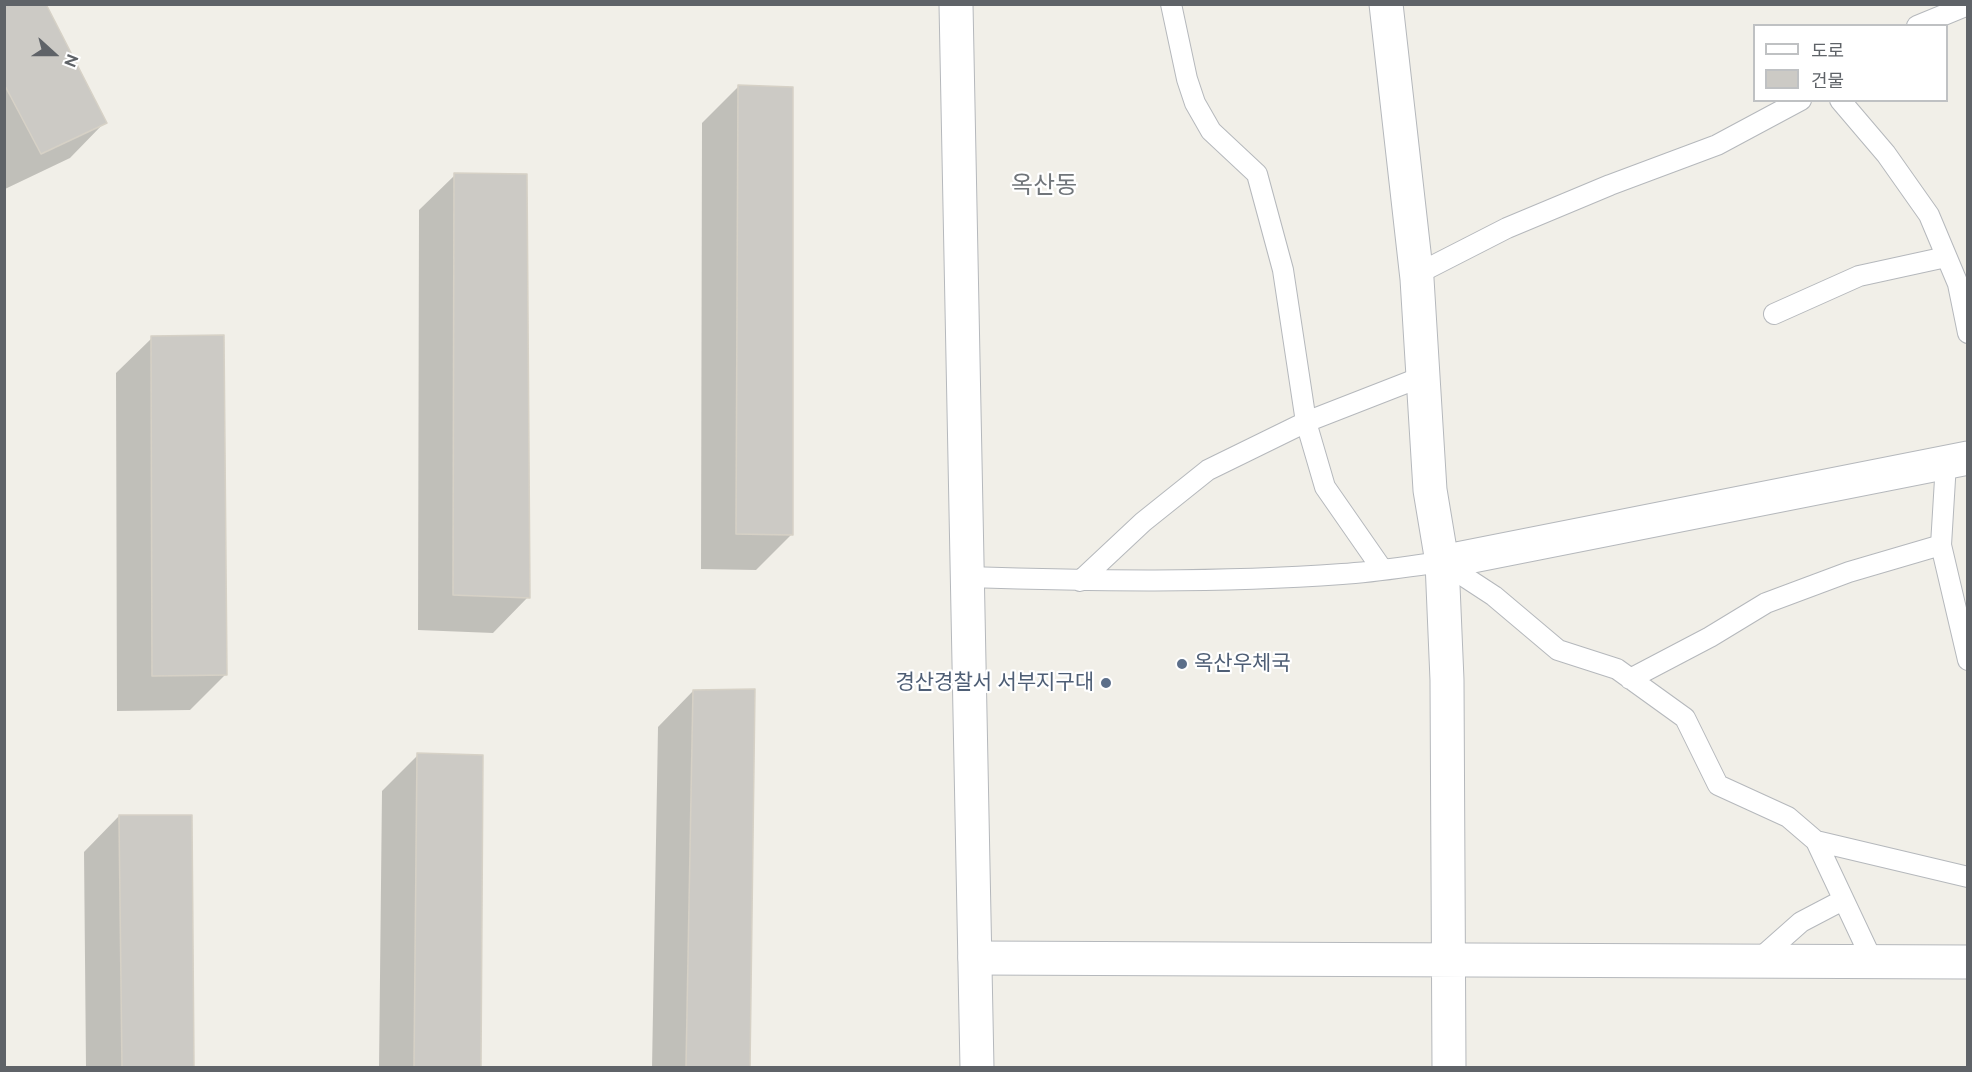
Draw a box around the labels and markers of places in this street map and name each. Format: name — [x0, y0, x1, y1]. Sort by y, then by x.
place label: 옥산우체국 — [1194, 651, 1291, 677]
marker: 옥산우체국 — [1175, 657, 1189, 671]
place label: 경산경찰서 서부지구대 — [895, 670, 1094, 696]
marker: 경산경찰서 서부지구대 — [1099, 676, 1113, 690]

